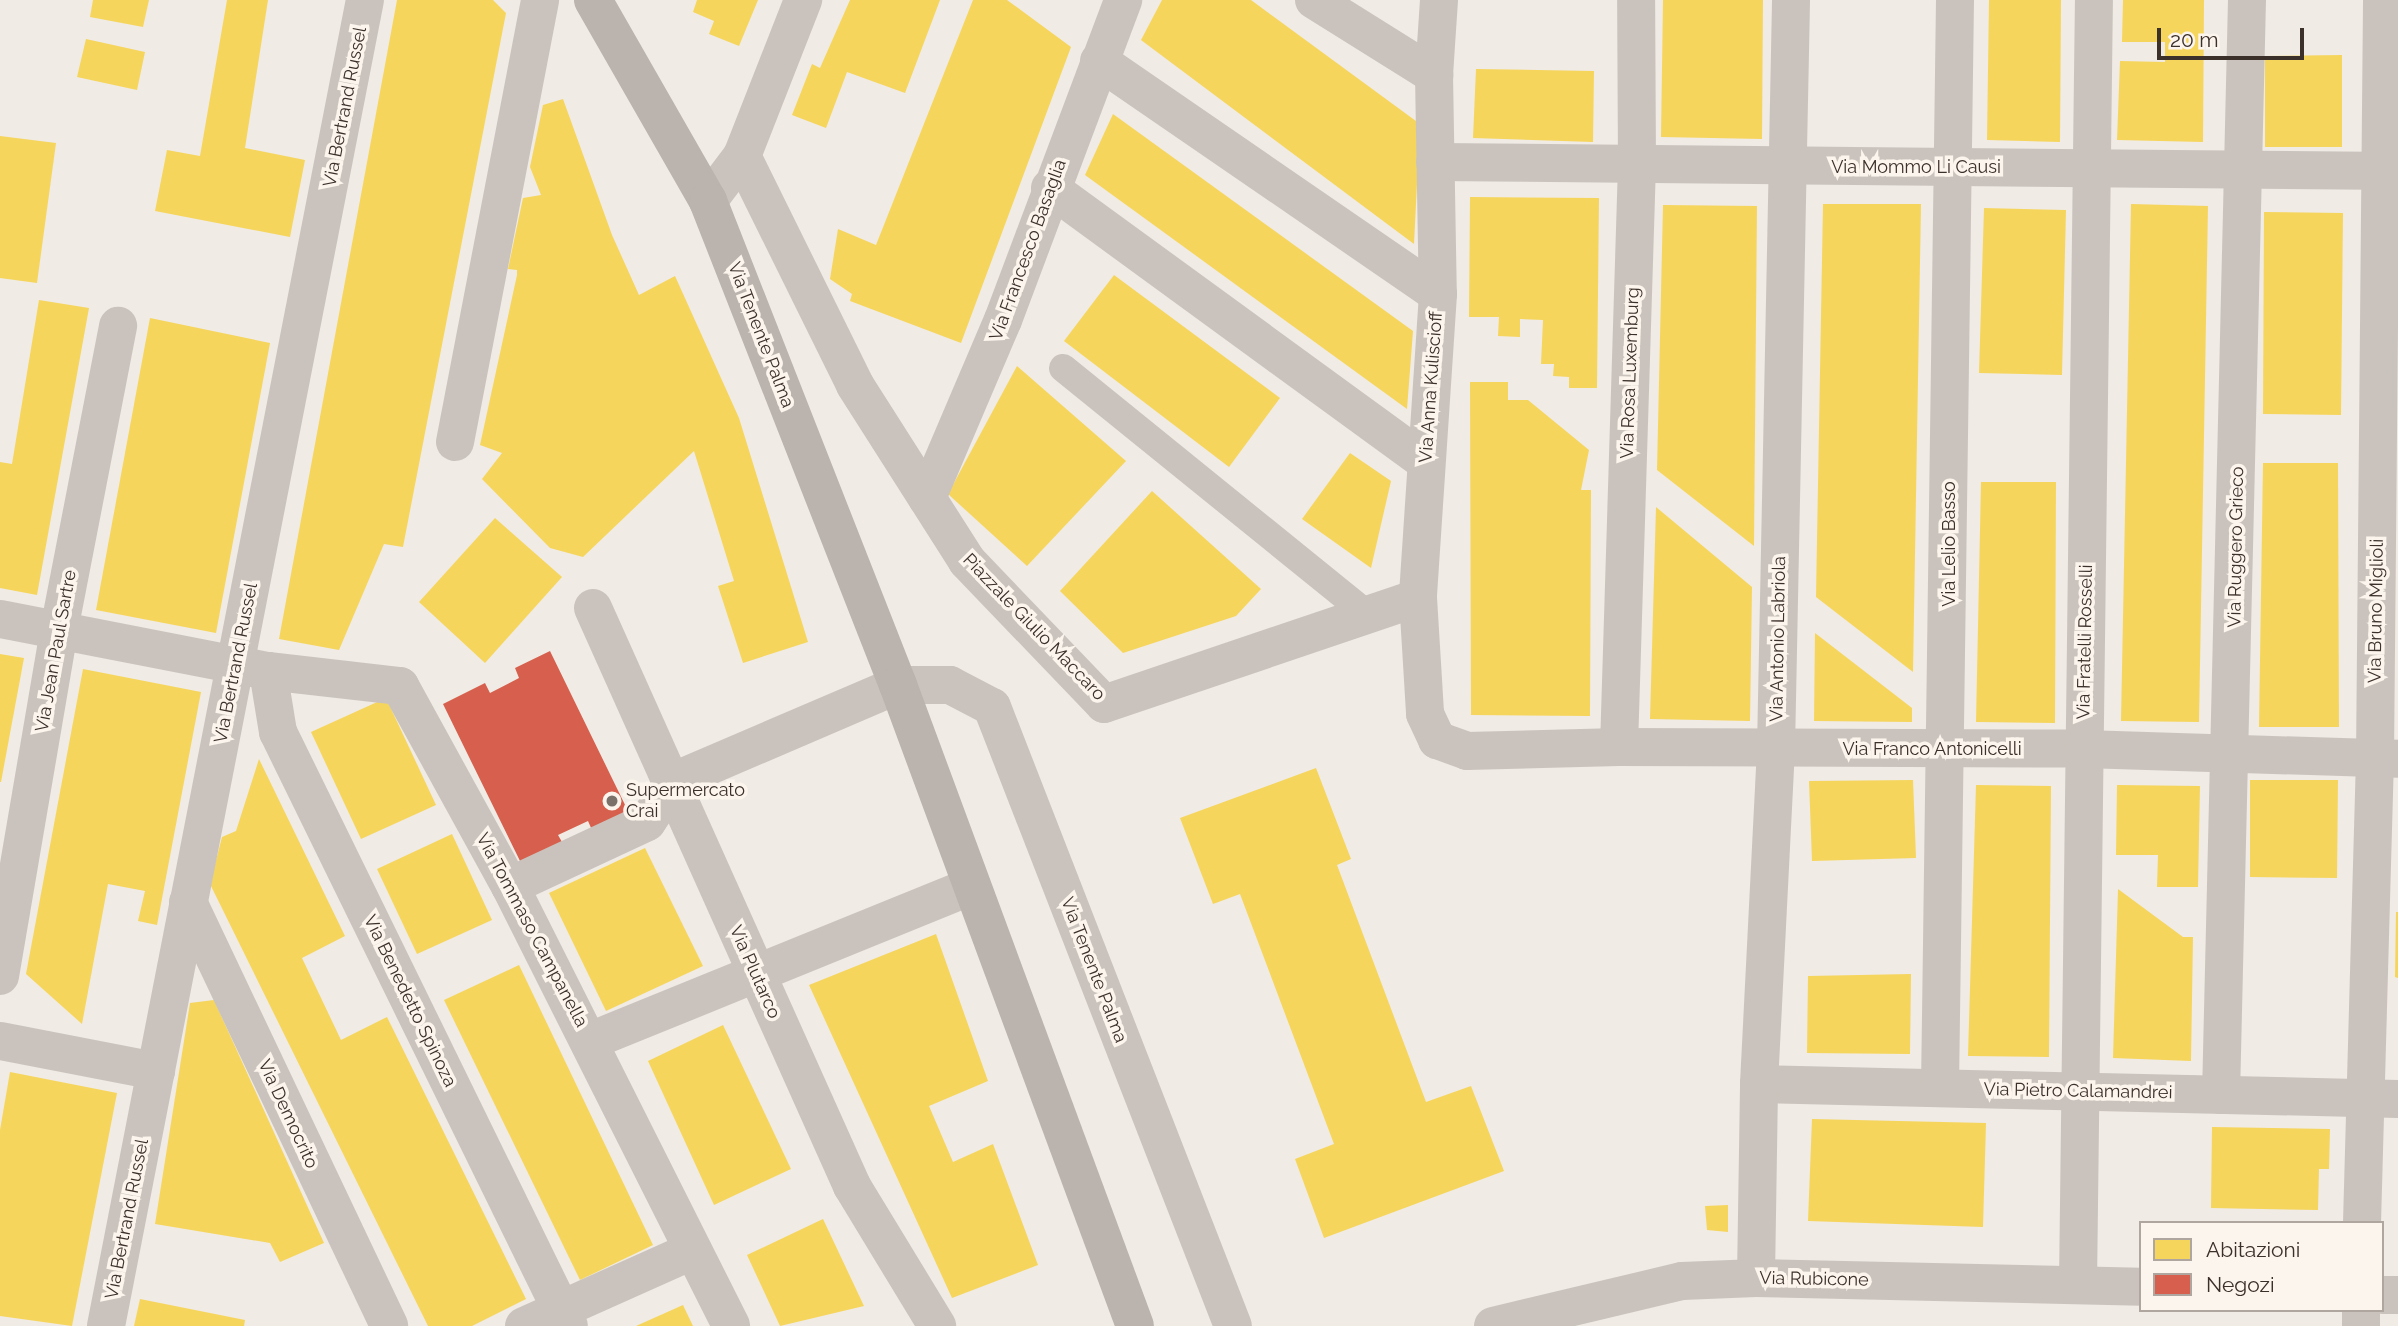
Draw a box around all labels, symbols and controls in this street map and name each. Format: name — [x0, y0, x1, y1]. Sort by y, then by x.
scale bar — [2160, 14, 2307, 58]
street label: Via Bertrand Russel — [319, 25, 371, 189]
text: 20 m — [2170, 27, 2218, 52]
street label: Via Francesco Basaglia — [985, 156, 1071, 344]
street label: Via Mommo Li Causi — [1831, 156, 2001, 178]
street label: Via Tenente Palma — [723, 259, 799, 411]
street label: Via Rosa Luxemburg — [1616, 287, 1644, 459]
street label: Via Anna Kuliscioff — [1415, 310, 1447, 464]
street label: Via Ruggero Grieco — [2224, 466, 2248, 628]
street label: Via Lelio Basso — [1938, 481, 1960, 607]
street label: Via Bruno Miglioli — [2364, 539, 2388, 683]
street label: Piazzale Giulio Maccaro — [958, 549, 1110, 705]
street label: Via Antonio Labriola — [1766, 556, 1790, 722]
street label: Via Fratelli Rosselli — [2073, 564, 2097, 720]
street label: Via Jean Paul Sartre — [31, 568, 81, 734]
street label: Via Bertrand Russel — [210, 581, 262, 745]
street label: Via Franco Antonicelli — [1842, 738, 2022, 760]
place label: Supermercato Crai — [626, 780, 745, 822]
marker: Supermercato Crai — [604, 793, 620, 809]
street label: Via Tommaso Campanella — [471, 829, 593, 1031]
street label: Via Tenente Palma — [1056, 894, 1132, 1046]
street label: Via Benedetto Spinoza — [359, 911, 461, 1091]
street label: Via Plutarco — [725, 922, 785, 1022]
street label: Via Democrito — [253, 1056, 323, 1172]
street label: Via Pietro Calamandrei — [1983, 1079, 2173, 1103]
street label: Via Bertrand Russel — [101, 1137, 153, 1301]
legend — [2139, 1221, 2384, 1312]
text: Abitazioni — [2206, 1237, 2300, 1262]
street label: Via Rubicone — [1759, 1267, 1869, 1291]
text: Negozi — [2206, 1272, 2275, 1297]

